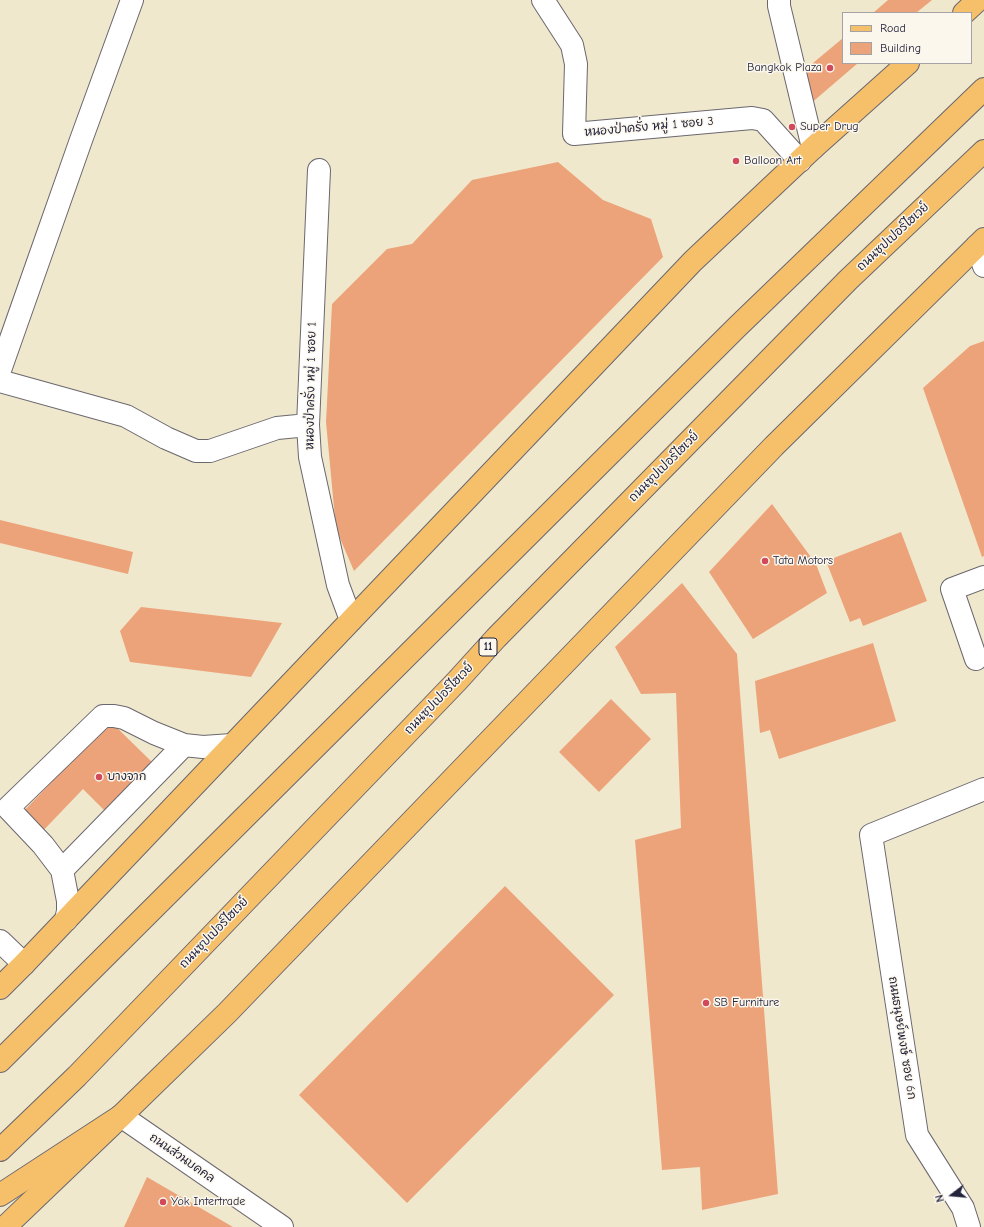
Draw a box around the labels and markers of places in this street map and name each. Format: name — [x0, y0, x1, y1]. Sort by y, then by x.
place label: Bangkok Plaza — [747, 61, 822, 75]
marker: Bangkok Plaza — [825, 63, 835, 73]
place label: Super Drug — [800, 120, 859, 134]
marker: Super Drug — [787, 122, 797, 132]
place label: Balloon Art — [744, 154, 801, 168]
marker: Balloon Art — [731, 156, 741, 166]
place label: Tata Motors — [773, 554, 833, 568]
marker: Tata Motors — [760, 556, 770, 566]
place label: บางจาก — [107, 770, 146, 784]
marker: บางจาก — [94, 772, 104, 782]
place label: SB Furniture — [714, 996, 779, 1010]
marker: SB Furniture — [701, 998, 711, 1008]
place label: Yok Intertrade — [171, 1195, 245, 1209]
marker: Yok Intertrade — [158, 1197, 168, 1207]

